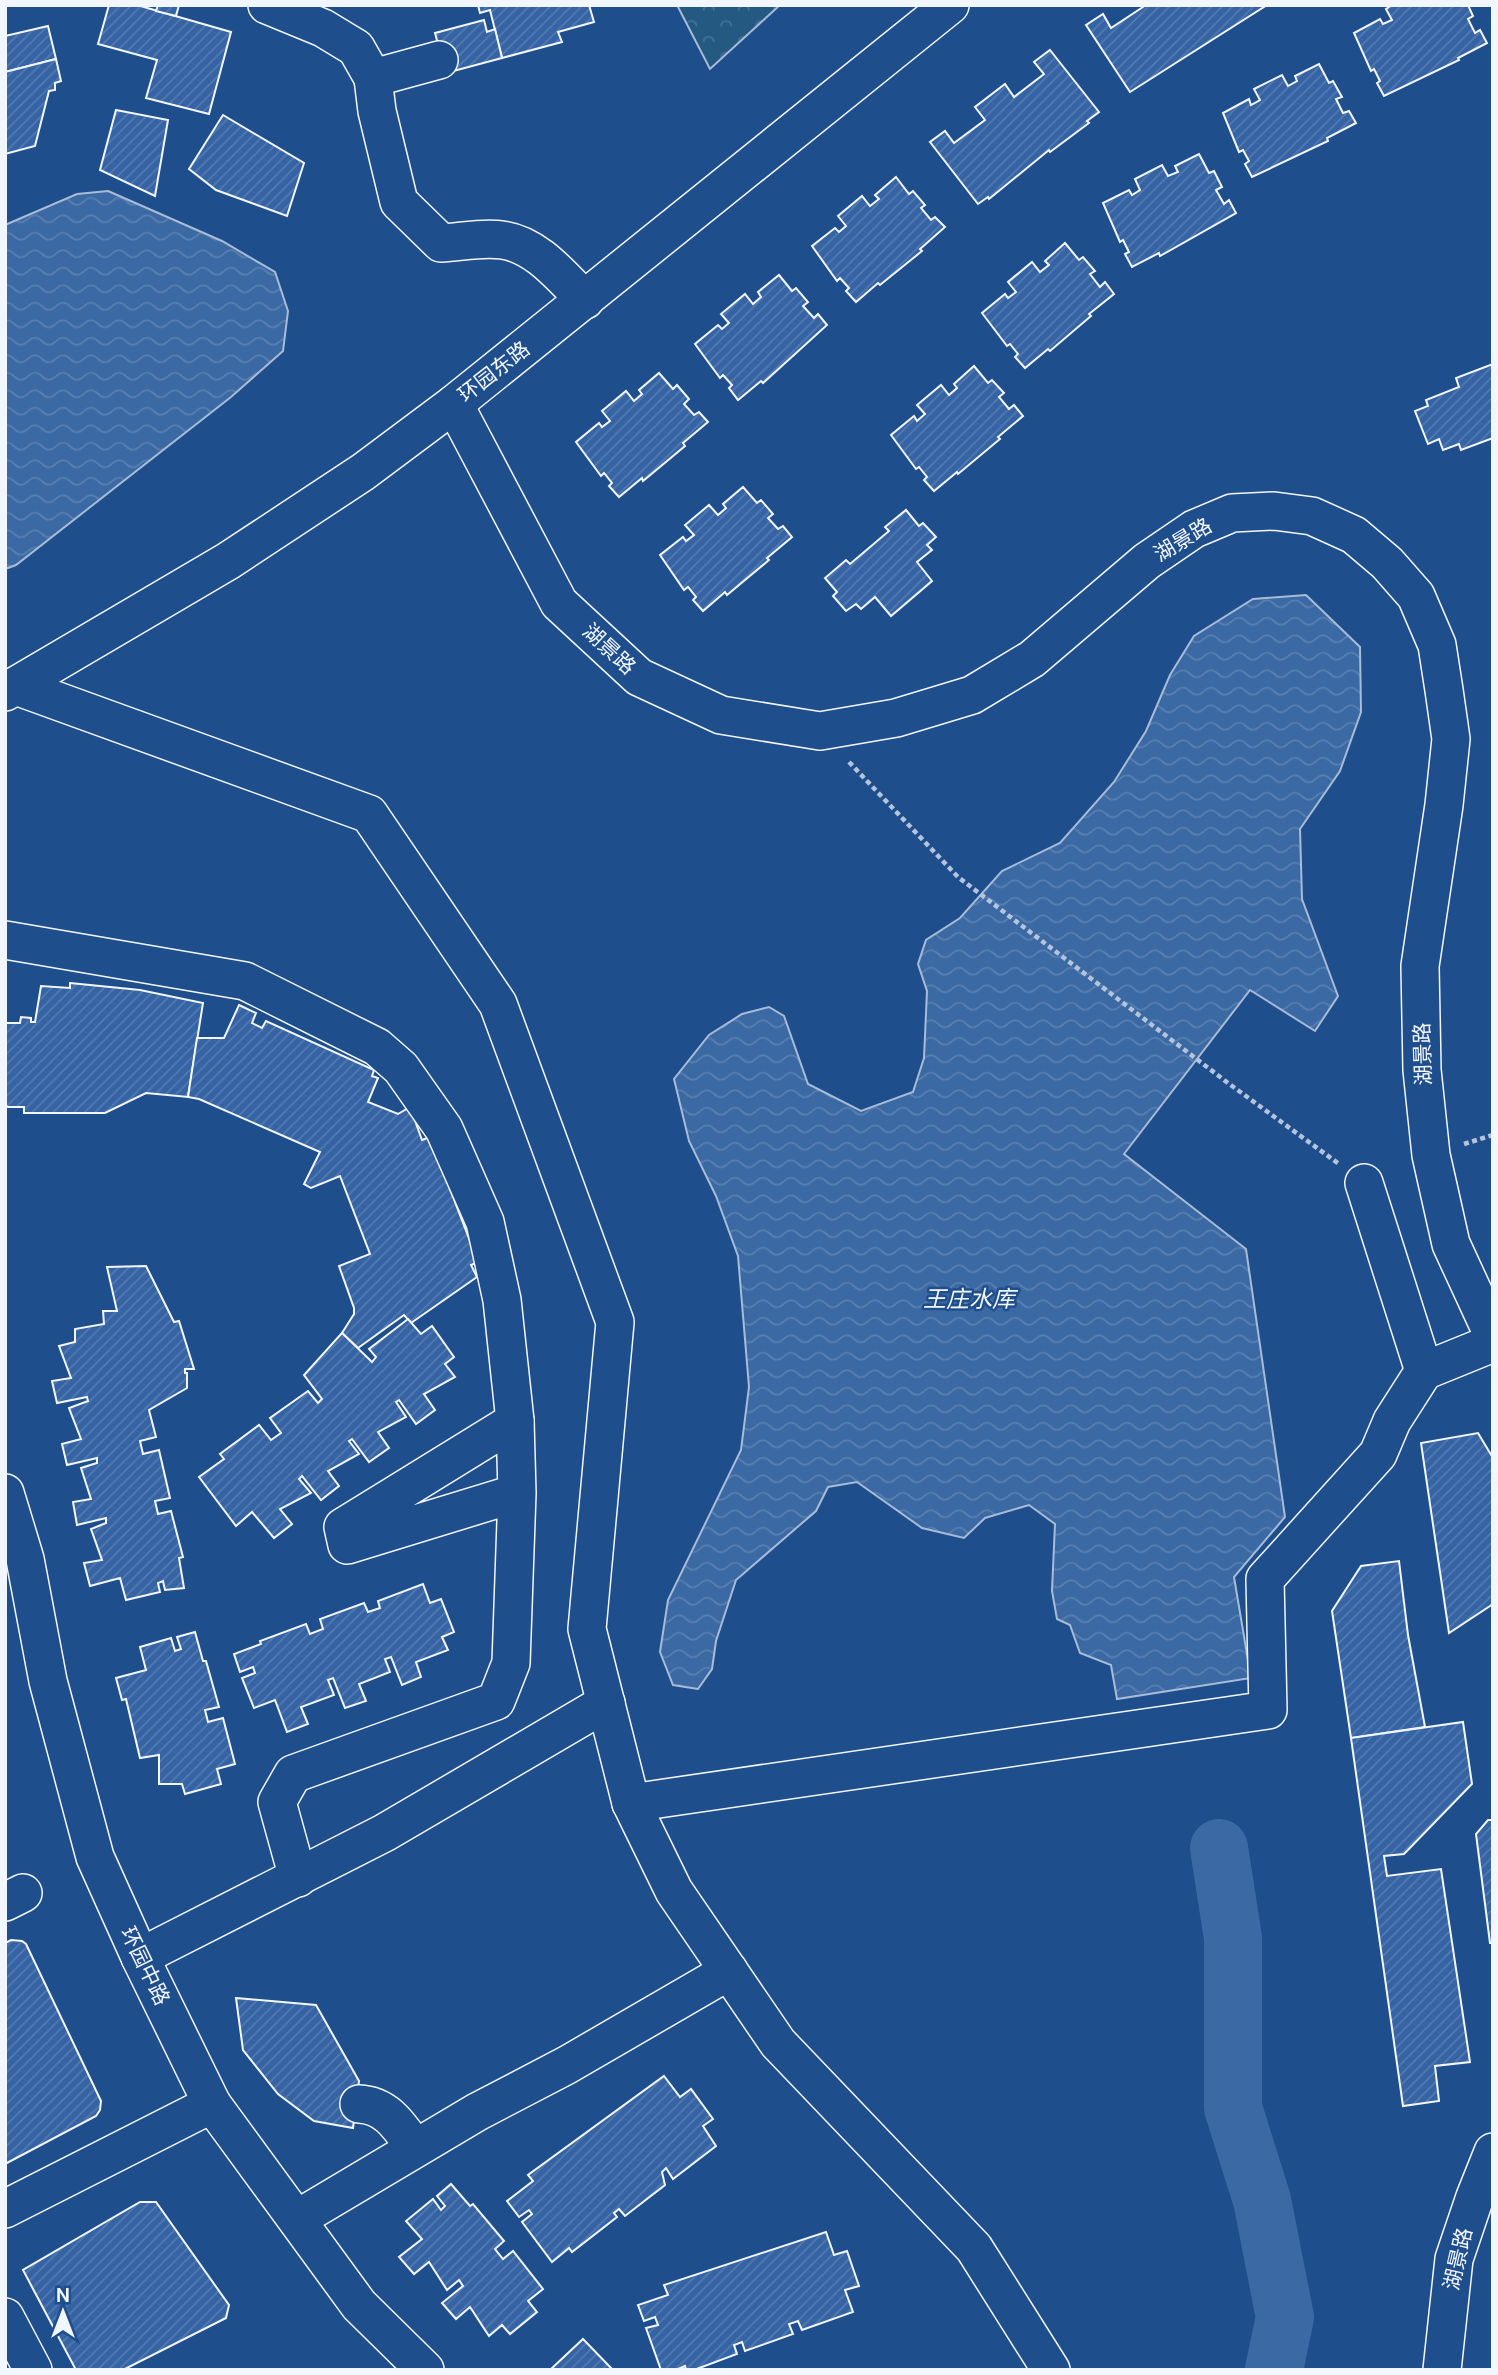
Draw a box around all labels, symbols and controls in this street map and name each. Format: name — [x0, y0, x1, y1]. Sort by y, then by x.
street label: 环园东路 — [452, 335, 536, 409]
street label: 湖景路 — [1149, 512, 1217, 568]
street label: 湖景路 — [576, 617, 642, 681]
street label: 湖景路 — [1408, 1022, 1438, 1086]
water label: 王庄水库 — [923, 1284, 1019, 1314]
street label: 环园中路 — [114, 1922, 176, 2010]
street label: 湖景路 — [1437, 2225, 1479, 2293]
north arrow — [28, 2277, 98, 2347]
text: N — [56, 2283, 70, 2308]

